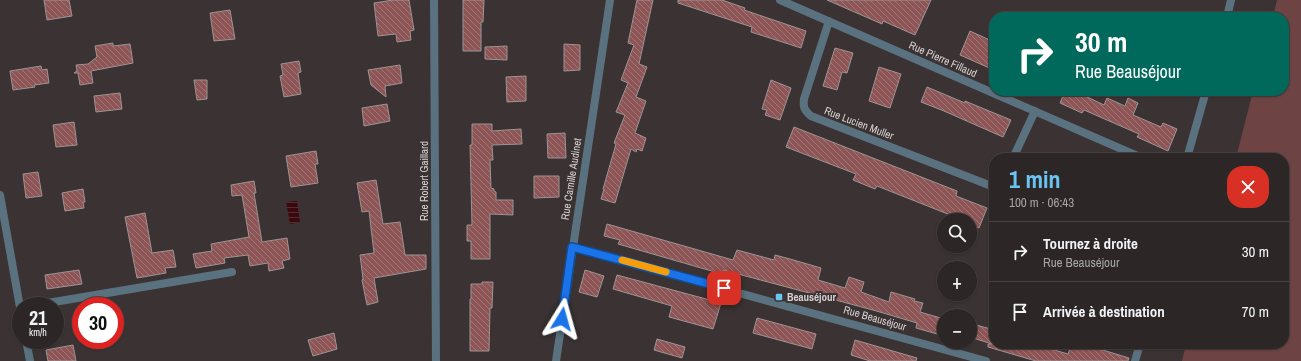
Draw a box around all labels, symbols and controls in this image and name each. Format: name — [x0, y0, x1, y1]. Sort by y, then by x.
text: 30 m — [1075, 23, 1127, 61]
icon: right — [1009, 28, 1061, 80]
street label: Rue Pierre Fillaud — [907, 38, 979, 80]
text: Rue Beauséjour — [1075, 59, 1181, 84]
street label: Rue Lucien Muller — [822, 103, 896, 143]
street label: Rue Camille Audinet — [558, 137, 584, 221]
street label: Rue Robert Gaillard — [417, 141, 431, 221]
text: 1 min — [1009, 163, 1060, 195]
button: close — [1227, 166, 1269, 208]
text: 100 m · 06:43 — [1009, 194, 1074, 211]
map controls — [937, 213, 977, 349]
button: search — [937, 213, 977, 253]
text: Tournez à droite — [1043, 233, 1138, 254]
icon: right — [1009, 241, 1031, 263]
text: 30 m — [1242, 241, 1269, 262]
text: Rue Beauséjour — [1043, 254, 1119, 271]
button: + — [937, 261, 977, 301]
pin — [707, 271, 741, 305]
icon: arrive — [713, 277, 735, 299]
place label: Beauséjour — [787, 290, 837, 304]
marker: Beauséjour — [774, 292, 784, 302]
speed limit sign: 30 — [72, 297, 124, 349]
position arrow — [541, 298, 583, 340]
icon: arrive — [1009, 301, 1031, 323]
text: Arrivée à destination — [1043, 301, 1165, 322]
text: 70 m — [1242, 301, 1269, 322]
street label: Rue Beauséjour — [842, 302, 908, 334]
text: 21 — [29, 304, 47, 331]
button: − — [937, 309, 977, 349]
text: km/h — [29, 326, 47, 339]

